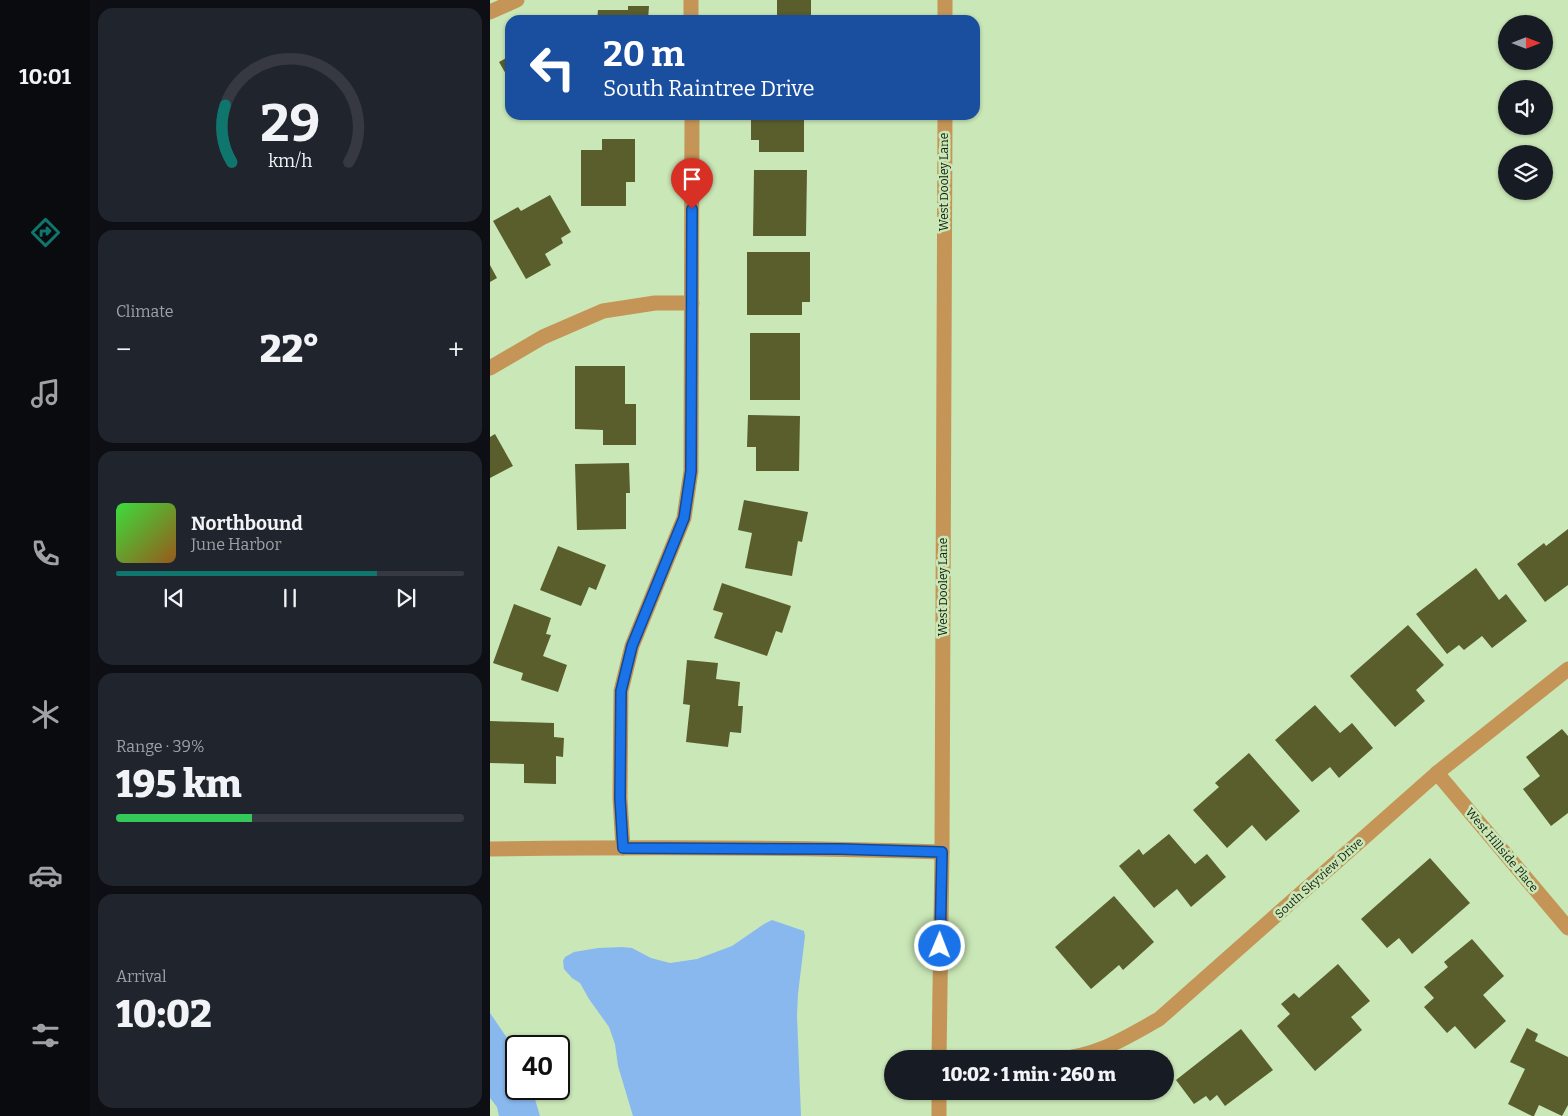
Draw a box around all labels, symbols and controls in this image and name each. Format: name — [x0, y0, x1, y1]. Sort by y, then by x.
north arrow — [1498, 15, 1552, 70]
map controls — [1498, 15, 1553, 200]
text: 20 m — [603, 33, 685, 75]
icon: left — [520, 35, 585, 100]
text: 10:01 — [19, 63, 71, 90]
text: South Raintree Drive — [603, 75, 815, 102]
button: sound — [1498, 80, 1553, 135]
text: 29 — [260, 92, 320, 155]
street label: West Dooley Lane — [937, 133, 951, 231]
button: layers — [1498, 145, 1553, 200]
text: km/h — [268, 150, 312, 172]
pin — [671, 158, 713, 209]
icon: arrive — [678, 165, 706, 193]
icon: directions — [28, 215, 63, 250]
text: Climate — [116, 302, 174, 321]
text: 22° — [260, 326, 320, 372]
text: − — [116, 333, 131, 366]
text: + — [448, 333, 464, 366]
icon: music — [28, 376, 63, 411]
text: Northbound — [191, 512, 303, 535]
text: June Harbor — [191, 535, 282, 554]
icon: phone — [28, 536, 63, 571]
street label: West Dooley Lane — [936, 538, 950, 636]
icon: previous — [160, 584, 188, 612]
icon: pause — [276, 584, 304, 612]
icon: next — [392, 584, 420, 612]
icon: climate — [28, 697, 63, 732]
text: Range · 39% — [116, 737, 204, 756]
text: 195 km — [116, 761, 242, 807]
street label: West Hillside Place — [1463, 805, 1541, 895]
street label: South Skyview Drive — [1272, 835, 1366, 921]
icon: car — [28, 858, 63, 893]
position arrow — [913, 919, 965, 971]
text: Arrival — [116, 967, 167, 986]
text: 10:02 — [116, 991, 212, 1037]
icon: filters — [28, 1018, 63, 1053]
speed limit sign: 40 — [505, 1035, 570, 1100]
text: 10:02 · 1 min · 260 m — [942, 1063, 1116, 1086]

